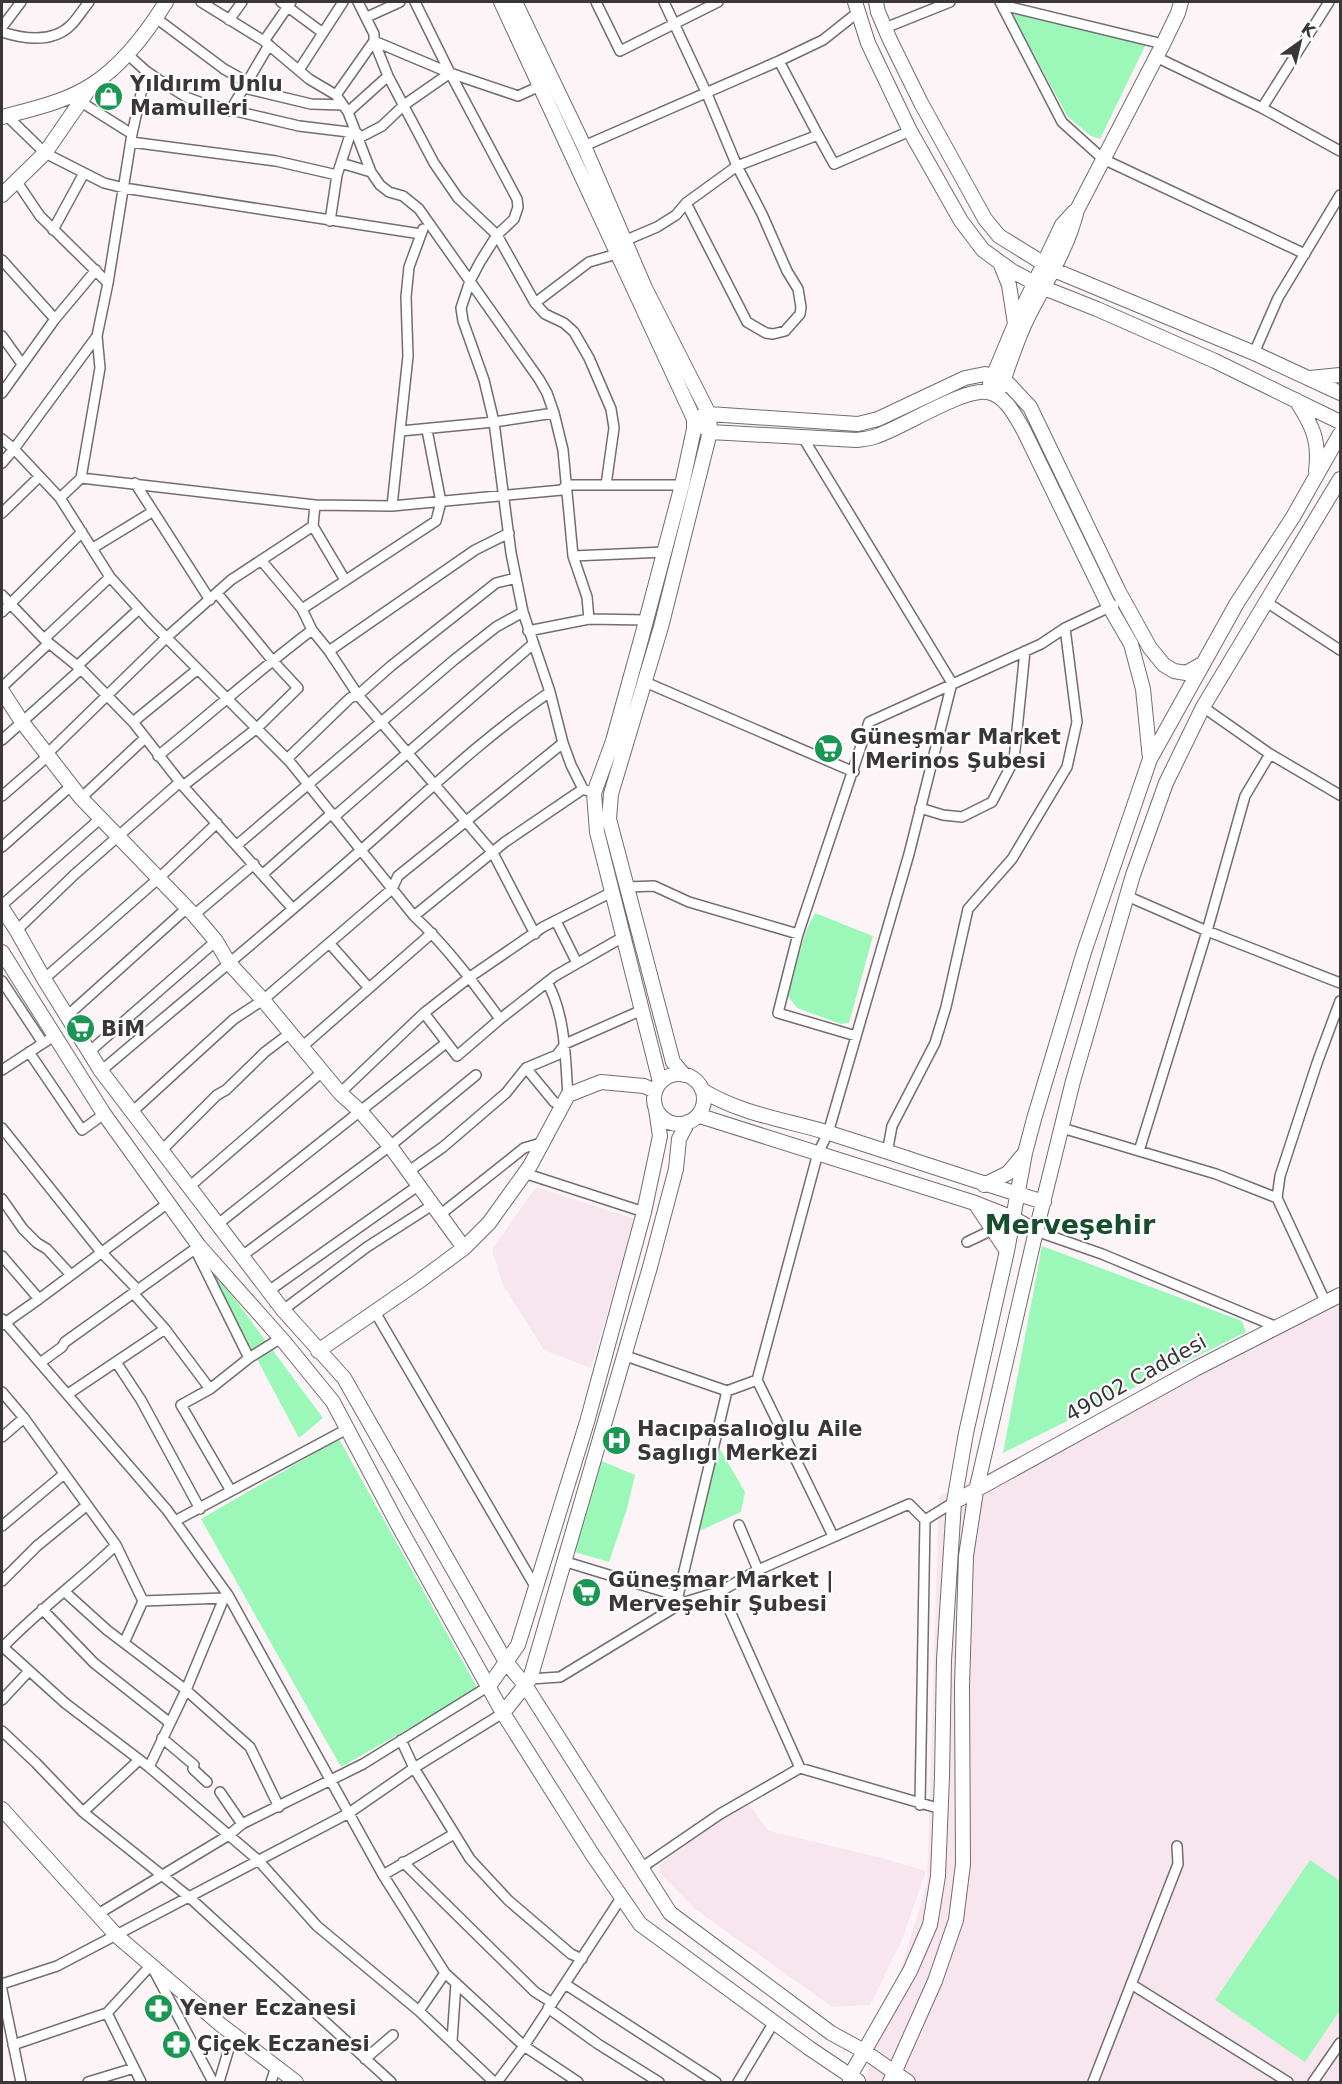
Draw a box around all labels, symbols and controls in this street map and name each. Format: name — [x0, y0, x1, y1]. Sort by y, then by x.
north arrow — [1270, 12, 1330, 72]
text: K — [1298, 19, 1319, 42]
place label: Yıldırım Unlu Mamulleri — [129, 72, 283, 120]
shop icon: Yıldırım Unlu Mamulleri — [93, 80, 125, 112]
place label: Güneşmar Market | Merinos Şubesi — [850, 725, 1061, 774]
supermarket icon: Güneşmar Market | Merinos Şubesi — [813, 733, 845, 765]
supermarket icon: BiM — [64, 1013, 96, 1045]
place label: BiM — [101, 1017, 145, 1041]
district label: Merveşehir — [985, 1209, 1156, 1240]
street label: 49002 Caddesi — [1061, 1329, 1211, 1427]
place label: Hacıpasalıoglu Aile Saglıgı Merkezi — [637, 1417, 862, 1465]
hospital icon: Hacıpasalıoglu Aile Saglıgı Merkezi — [600, 1425, 632, 1457]
place label: Güneşmar Market | Merveşehir Şubesi — [608, 1568, 834, 1616]
supermarket icon: Güneşmar Market | Merveşehir Şubesi — [571, 1576, 603, 1608]
pharmacy icon: Yener Eczanesi — [143, 1992, 175, 2024]
place label: Yener Eczanesi — [179, 1996, 356, 2020]
pharmacy icon: Çiçek Eczanesi — [160, 2028, 192, 2060]
place label: Çiçek Eczanesi — [197, 2032, 370, 2056]

